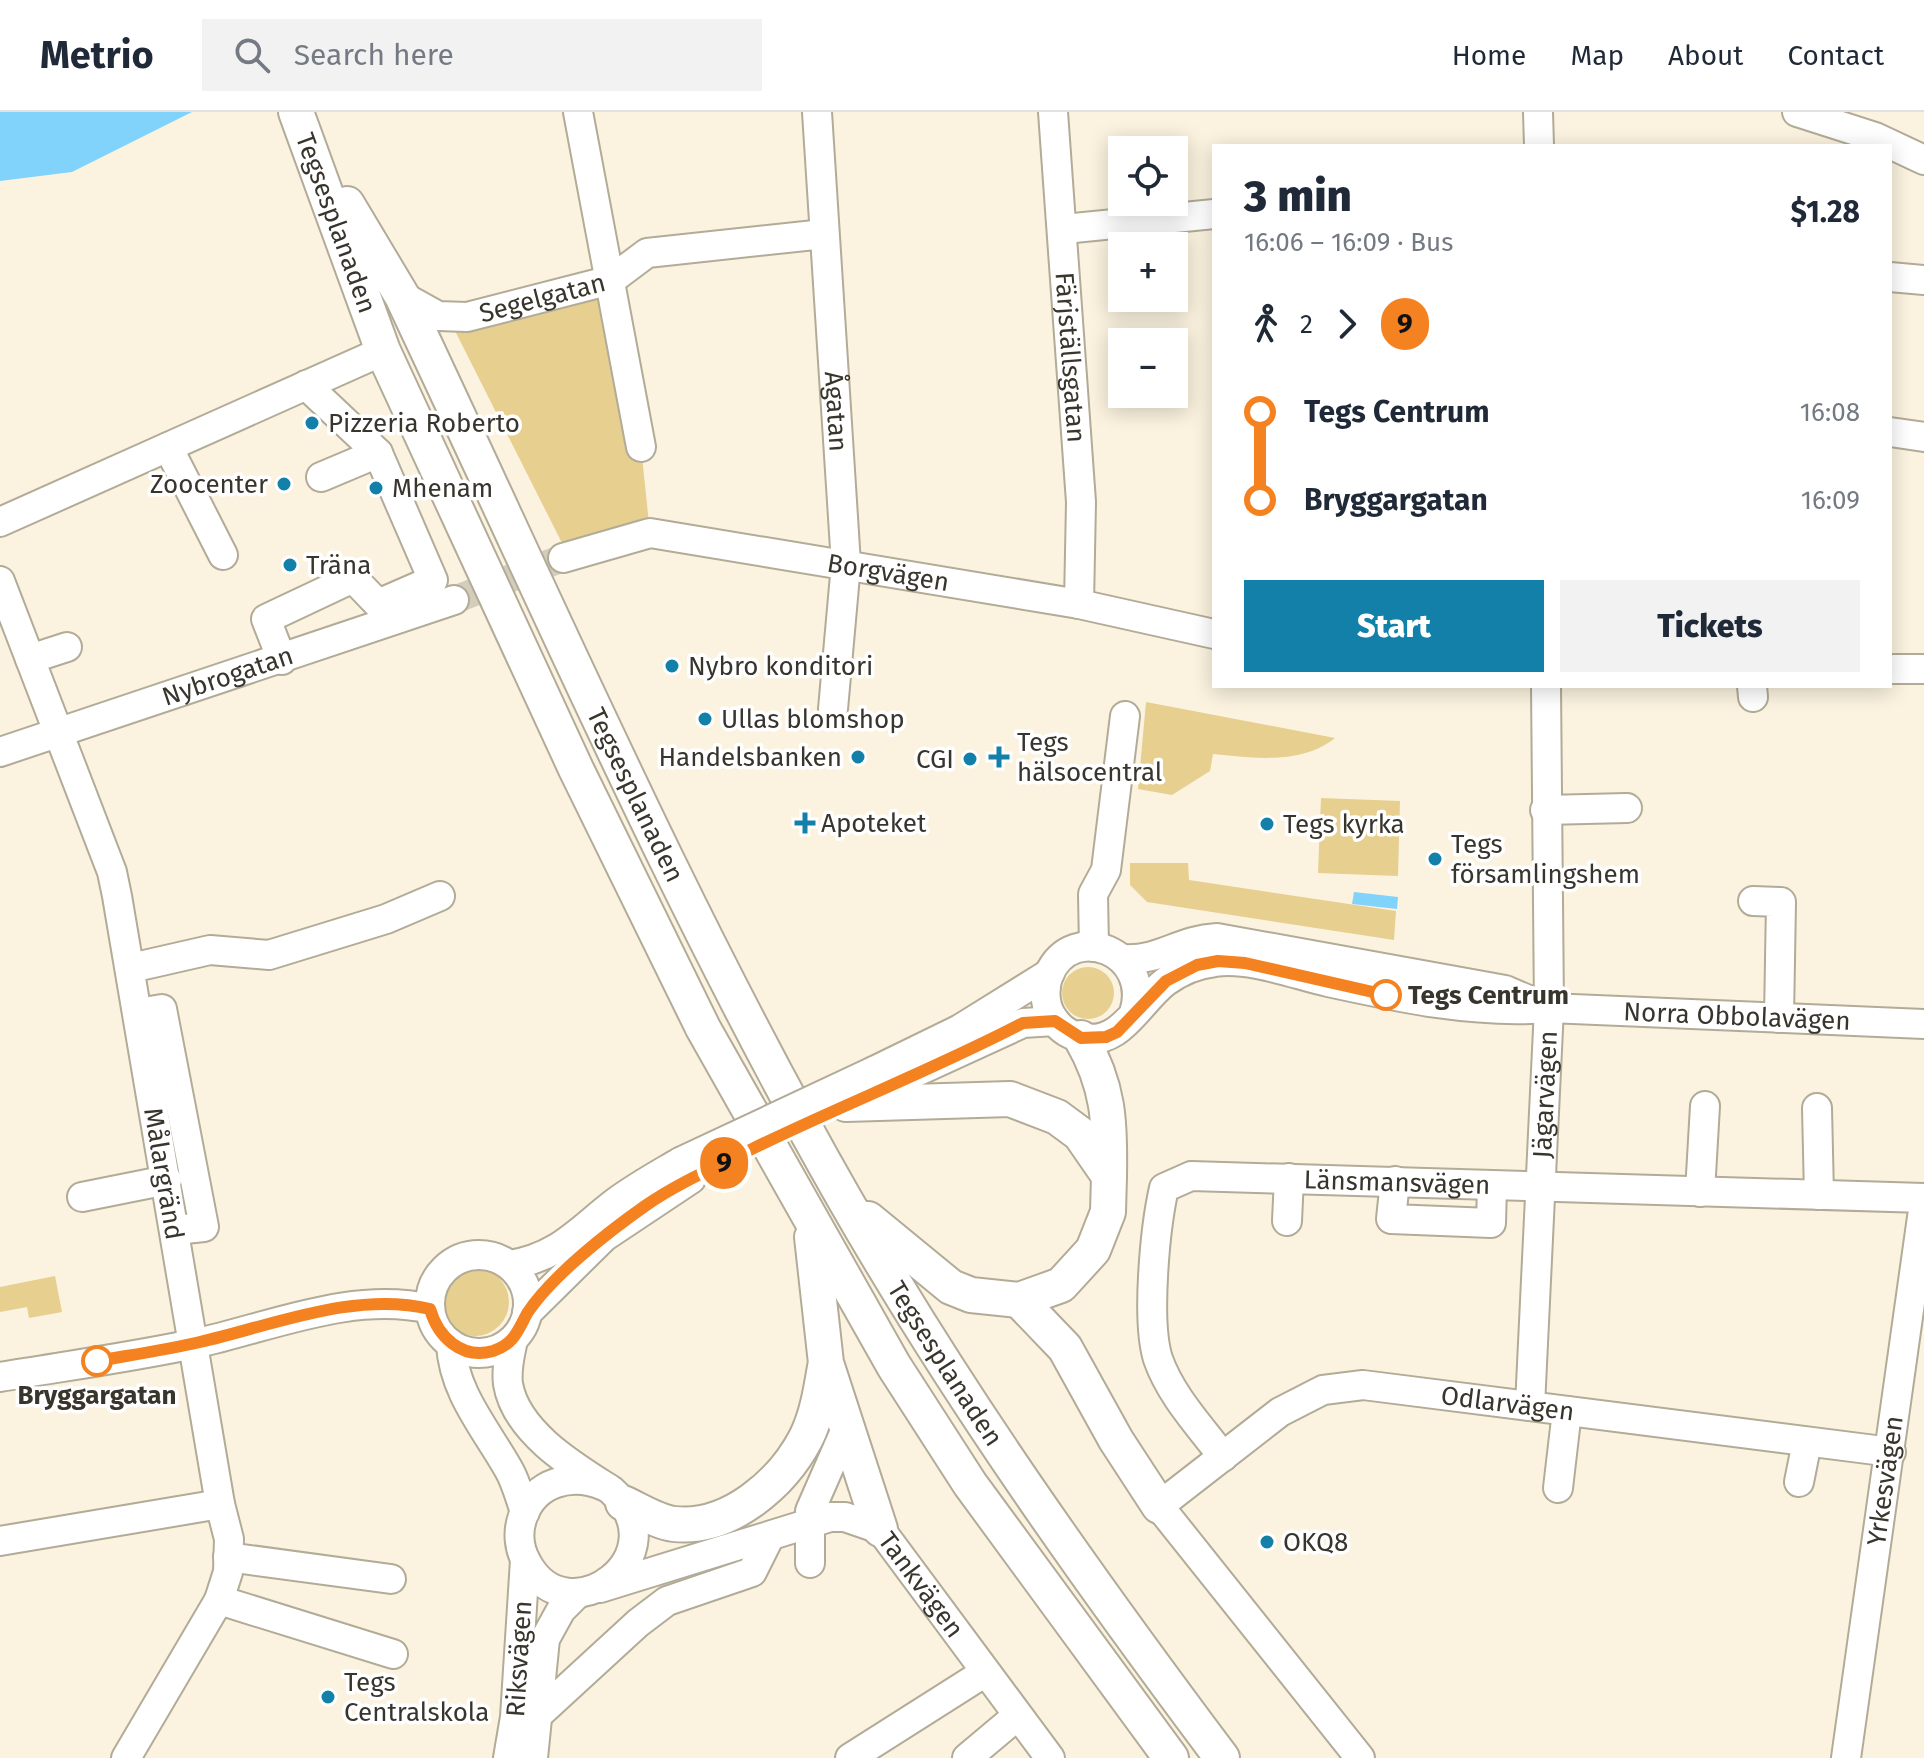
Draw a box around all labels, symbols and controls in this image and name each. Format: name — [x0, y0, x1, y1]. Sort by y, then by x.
search box — [202, 19, 762, 91]
text: Metrio — [40, 32, 154, 78]
icon: search — [230, 33, 274, 77]
text: Search here — [294, 37, 454, 73]
text: Home — [1452, 39, 1526, 72]
text: Map — [1570, 39, 1624, 72]
text: About — [1668, 39, 1743, 72]
text: Contact — [1787, 39, 1884, 72]
street label: Tegsesplanaden — [289, 129, 383, 317]
map controls — [1108, 136, 1188, 408]
button: locate — [1108, 136, 1188, 216]
text: 3 min — [1244, 170, 1352, 223]
text: $1.28 — [1791, 194, 1860, 230]
text: 16:06 – 16:09 · Bus — [1244, 227, 1453, 258]
button: + — [1108, 232, 1188, 312]
street label: Segelgatan — [476, 267, 609, 329]
street label: Färjställsgatan — [1049, 271, 1092, 444]
icon: walk — [1244, 302, 1288, 346]
icon: forward — [1325, 302, 1369, 346]
text: 9 — [1397, 307, 1413, 340]
text: 2 — [1300, 309, 1313, 340]
button: − — [1108, 328, 1188, 408]
street label: Ågatan — [818, 370, 854, 453]
text: Tegs Centrum — [1304, 394, 1490, 430]
text: 16:08 — [1800, 397, 1860, 428]
place label: Pizzeria Roberto — [328, 408, 520, 439]
marker: Pizzeria Roberto — [303, 414, 321, 432]
place label: Zoocenter — [150, 469, 268, 500]
place label: Mhenam — [392, 473, 493, 504]
marker: Zoocenter — [275, 475, 293, 493]
marker: Mhenam — [367, 479, 385, 497]
text: Bryggargatan — [1304, 482, 1488, 518]
text: 16:09 — [1801, 485, 1860, 516]
street label: Borgvägen — [825, 547, 951, 598]
place label: Träna — [306, 550, 371, 581]
marker: Träna — [281, 556, 299, 574]
button: Start — [1244, 580, 1544, 672]
button: Tickets — [1560, 580, 1860, 672]
street label: Nybrogatan — [158, 639, 297, 712]
place label: Nybro konditori — [688, 651, 873, 682]
marker: Nybro konditori — [663, 657, 681, 675]
street label: Tegsesplanaden — [581, 703, 691, 887]
place label: Ullas blomshop — [721, 704, 905, 735]
marker: Ullas blomshop — [696, 710, 714, 728]
place label: Tegs hälsocentral — [1017, 727, 1163, 788]
place label: Handelsbanken — [658, 742, 842, 773]
place label: CGI — [916, 744, 954, 775]
marker: Tegs hälsocentral — [988, 746, 1010, 768]
marker: Handelsbanken — [849, 748, 867, 766]
marker: CGI — [961, 750, 979, 768]
place label: Apoteket — [821, 808, 927, 839]
place label: Tegs kyrka — [1283, 809, 1405, 840]
marker: Apoteket — [796, 814, 814, 832]
marker: Tegs kyrka — [1258, 815, 1276, 833]
place label: Tegs församlingshem — [1451, 829, 1640, 890]
marker: Tegs församlingshem — [1426, 850, 1444, 868]
marker: Tegs Centrum — [1371, 980, 1401, 1010]
place label: Tegs Centrum — [1408, 980, 1569, 1011]
street label: Norra Obbolavägen — [1623, 996, 1851, 1036]
street label: Jägarvägen — [1526, 1030, 1563, 1159]
street label: Målargränd — [138, 1106, 190, 1242]
line badge: 9 — [698, 1137, 750, 1189]
text: 9 — [716, 1146, 732, 1179]
street label: Länsmansvägen — [1303, 1164, 1491, 1200]
street label: Tegsesplanaden — [881, 1275, 1010, 1452]
marker: Bryggargatan — [82, 1346, 112, 1376]
place label: Bryggargatan — [17, 1380, 177, 1411]
street label: Odlarvägen — [1439, 1380, 1576, 1427]
street label: Yrkesvägen — [1861, 1414, 1909, 1548]
street label: Tankvägen — [872, 1526, 971, 1644]
place label: OKQ8 — [1283, 1527, 1348, 1558]
marker: OKQ8 — [1258, 1533, 1276, 1551]
street label: Riksvägen — [500, 1599, 538, 1718]
place label: Tegs Centralskola — [344, 1667, 490, 1728]
marker: Tegs Centralskola — [319, 1688, 337, 1706]

